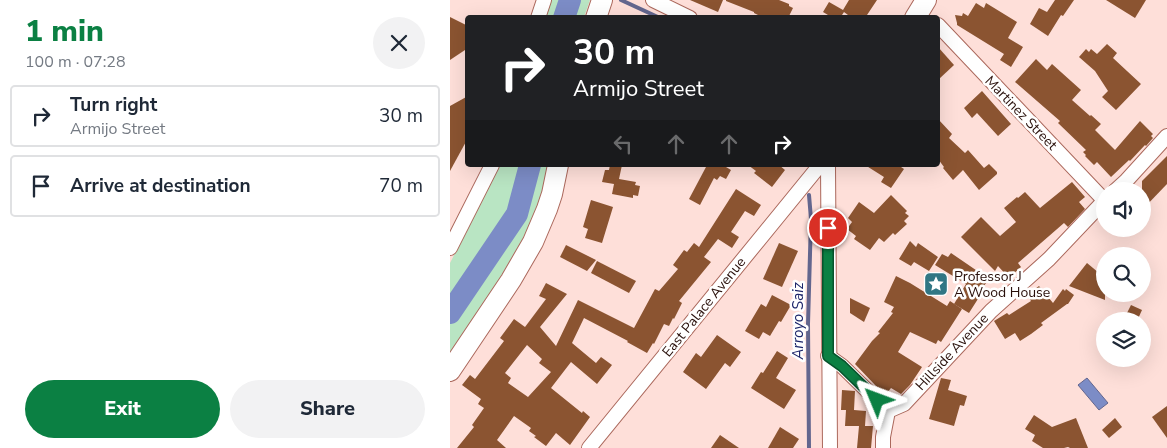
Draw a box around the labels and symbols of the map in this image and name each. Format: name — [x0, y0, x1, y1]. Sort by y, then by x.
street label: Martinez Street — [981, 72, 1061, 154]
pin — [807, 207, 849, 249]
street label: East Palace Avenue — [658, 253, 750, 361]
place label: Professor J A Wood House — [954, 267, 1050, 302]
place icon: Professor J A Wood House — [923, 271, 949, 297]
water label: Arroyo Saiz — [788, 282, 808, 361]
street label: Hillside Avenue — [911, 309, 993, 395]
position arrow — [850, 373, 902, 425]

